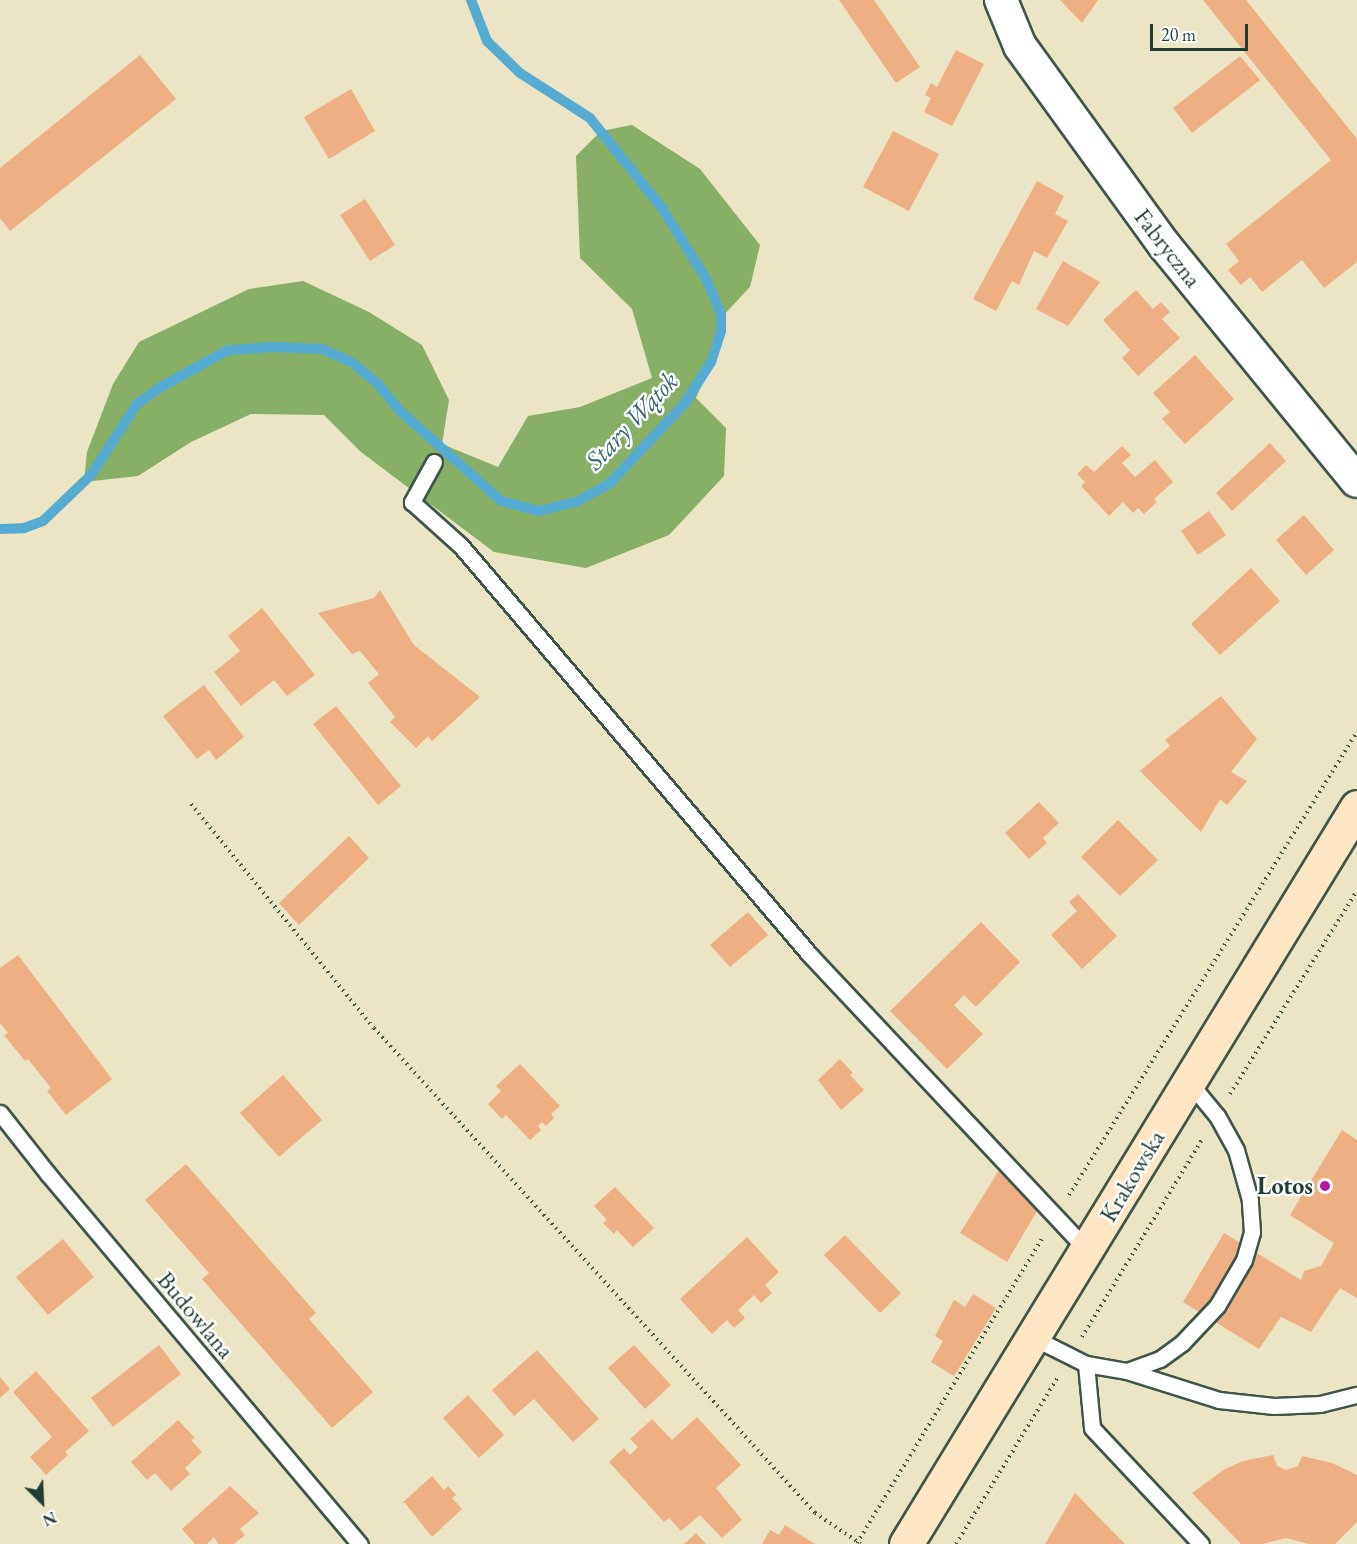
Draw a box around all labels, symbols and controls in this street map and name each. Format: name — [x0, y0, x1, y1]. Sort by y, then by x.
scale bar — [1153, 12, 1250, 50]
text: 20 m — [1161, 23, 1196, 46]
street label: Fabryczna — [1128, 203, 1208, 293]
water label: Stary Wątok — [579, 366, 685, 476]
street label: Krakowska — [1093, 1125, 1171, 1227]
place label: Lotos — [1257, 1172, 1313, 1200]
marker: Lotos — [1318, 1179, 1332, 1193]
street label: Budowlana — [151, 1266, 241, 1364]
north arrow — [12, 1472, 72, 1532]
text: N — [39, 1507, 60, 1531]

